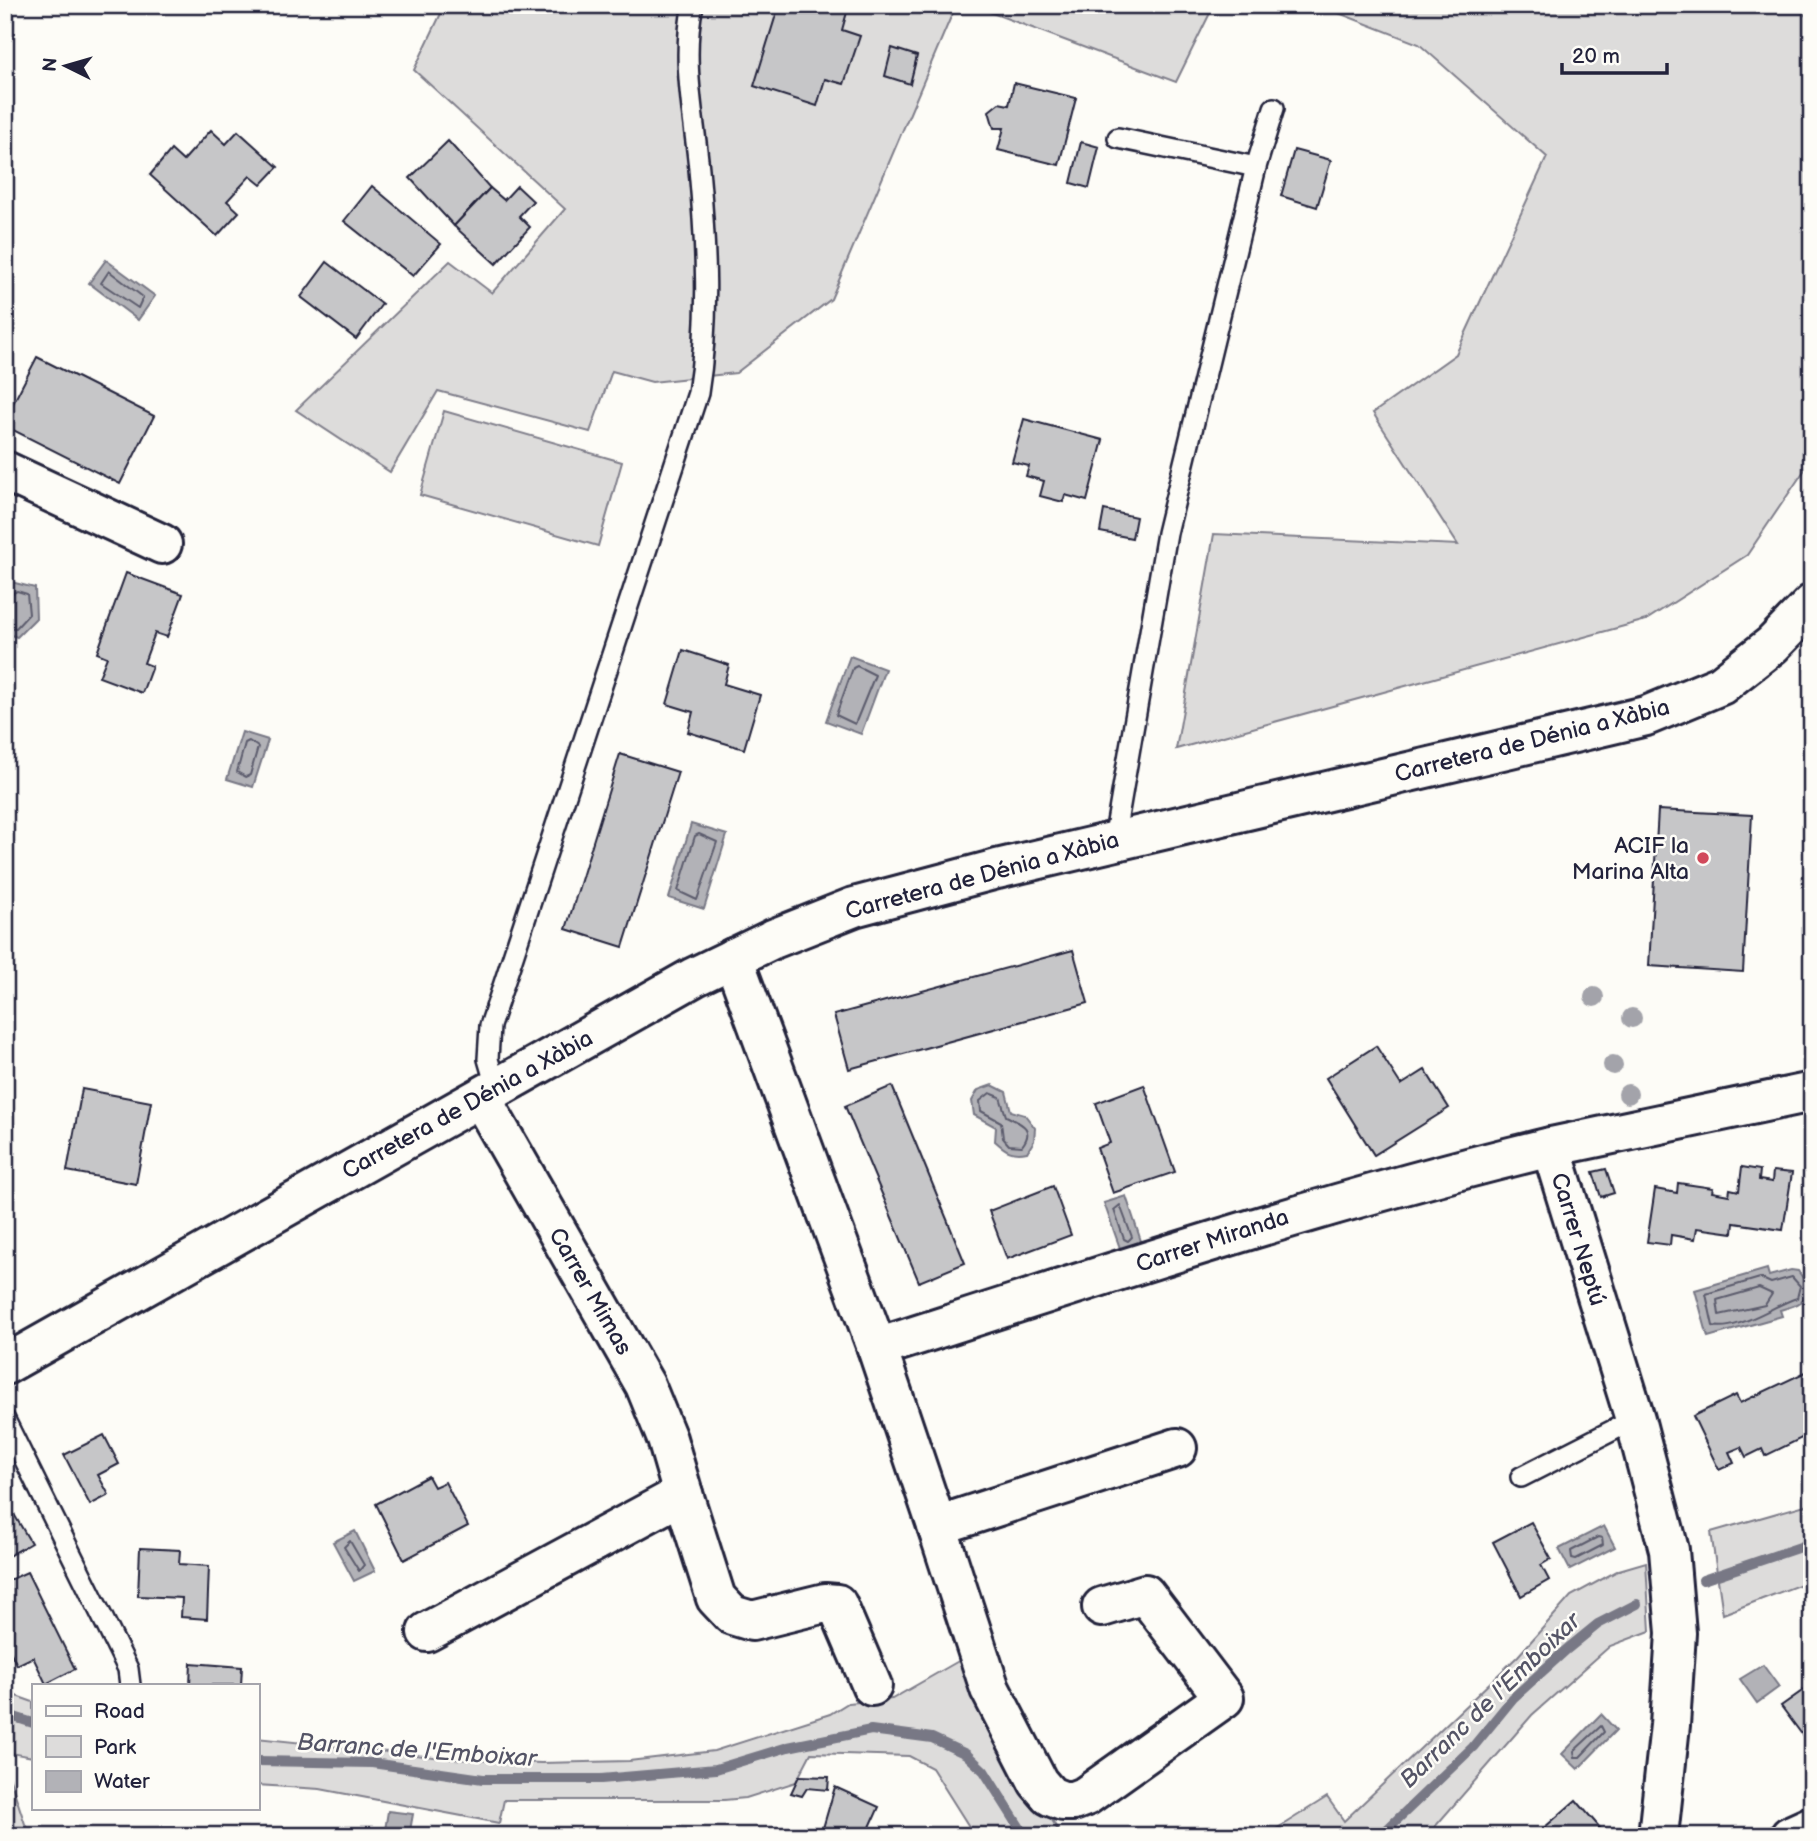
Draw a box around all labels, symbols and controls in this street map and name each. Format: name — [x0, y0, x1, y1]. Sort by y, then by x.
north arrow — [32, 32, 102, 102]
scale bar — [1562, 32, 1666, 76]
text: 20 m — [1572, 44, 1620, 69]
text: N — [38, 57, 63, 73]
street label: Carretera de Dénia a Xàbia — [1392, 693, 1673, 789]
street label: Carretera de Dénia a Xàbia — [842, 826, 1122, 926]
place label: ACIF la Marina Alta — [1572, 832, 1689, 886]
marker: ACIF la Marina Alta — [1695, 850, 1711, 866]
street label: Carretera de Dénia a Xàbia — [337, 1024, 598, 1186]
street label: Carrer Neptú — [1545, 1170, 1611, 1309]
street label: Carrer Miranda — [1132, 1203, 1292, 1279]
street label: Carrer Mimas — [542, 1223, 638, 1360]
water label: Barranc de l'Emboixar — [1394, 1605, 1588, 1794]
legend — [32, 1684, 259, 1810]
text: Road — [94, 1699, 145, 1724]
water label: Barranc de l'Emboixar — [296, 1728, 540, 1773]
text: Park — [94, 1735, 137, 1760]
text: Water — [94, 1769, 150, 1794]

